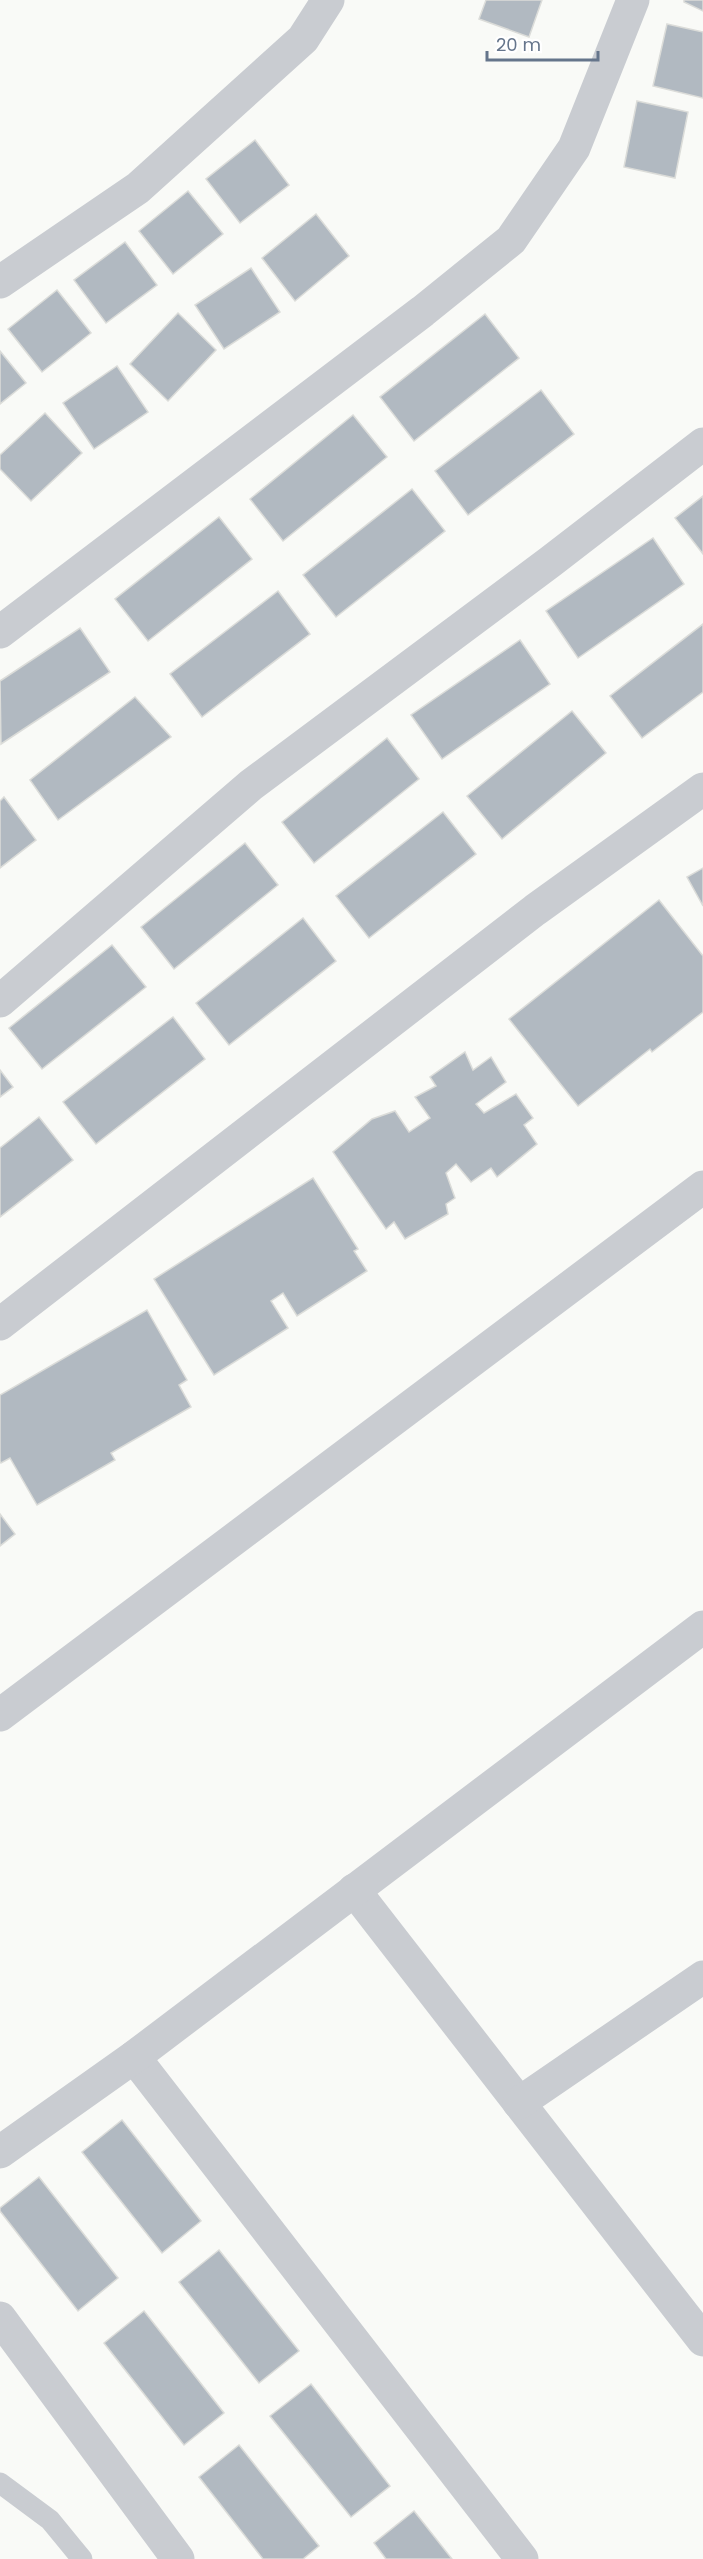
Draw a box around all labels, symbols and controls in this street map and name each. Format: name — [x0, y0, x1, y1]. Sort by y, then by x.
scale bar — [487, 24, 598, 62]
text: 20 m — [496, 32, 541, 57]

